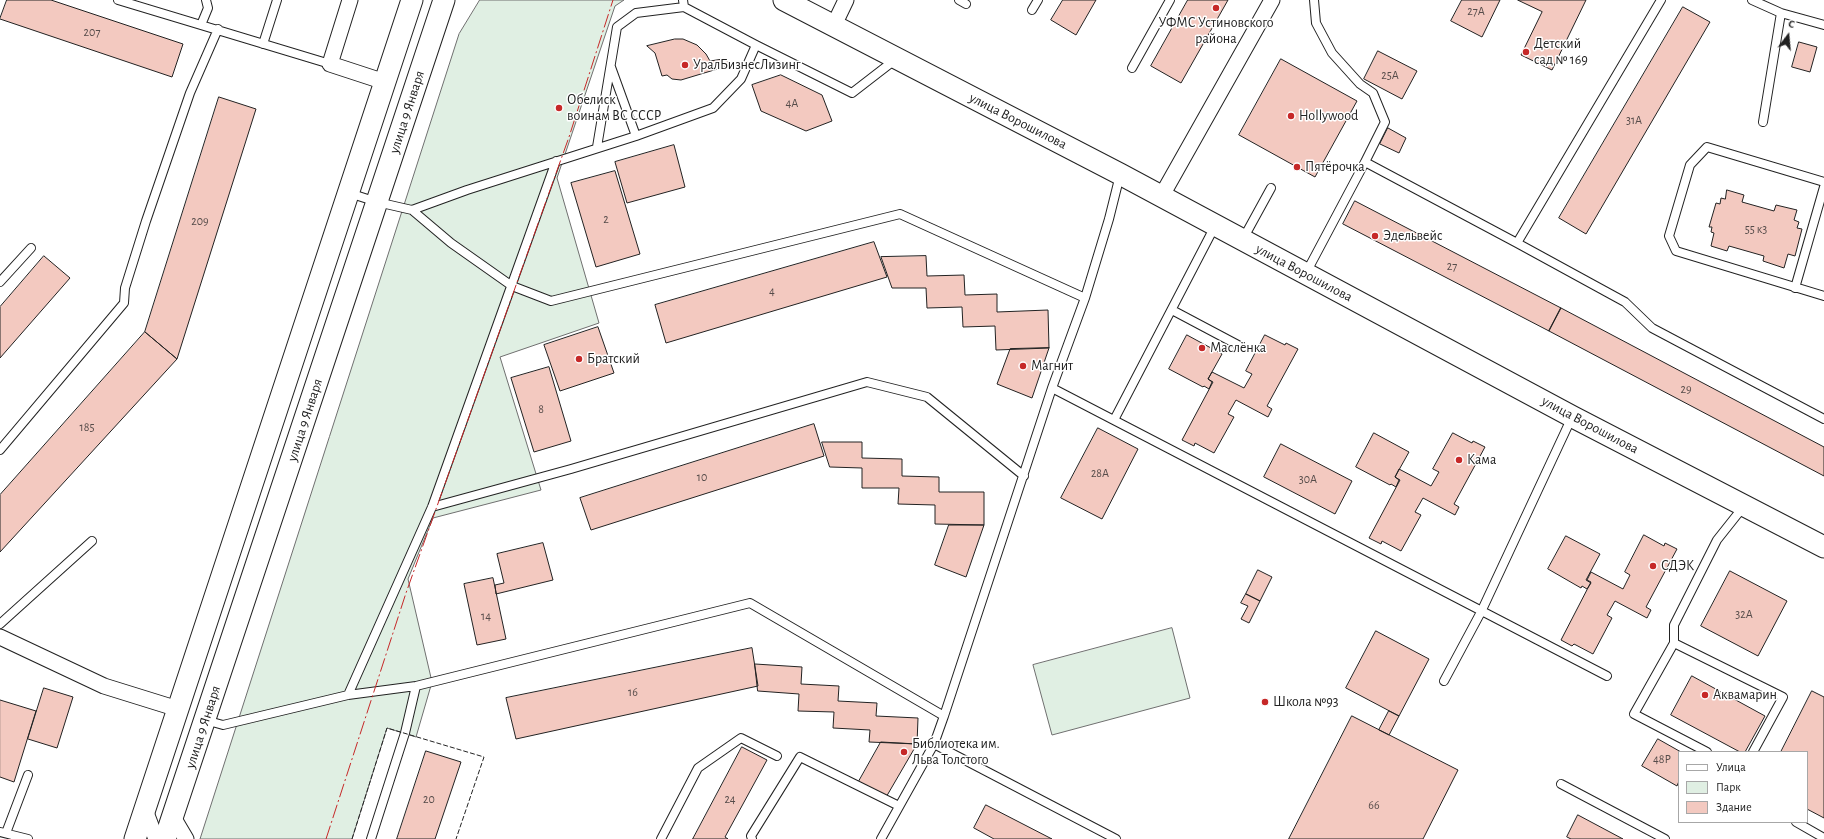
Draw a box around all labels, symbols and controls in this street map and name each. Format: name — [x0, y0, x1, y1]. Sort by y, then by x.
marker: УФМС Устиновского района — [1211, 3, 1221, 13]
house number: 27А — [1467, 4, 1485, 18]
place label: УФМС Устиновского района — [1158, 15, 1274, 48]
north arrow — [1768, 16, 1808, 56]
text: С — [1787, 18, 1796, 30]
house number: 207 — [84, 25, 100, 39]
place label: Детский сад № 169 — [1534, 36, 1588, 68]
marker: Детский сад № 169 — [1521, 47, 1531, 57]
place label: УралБизнесЛизинг — [693, 57, 801, 73]
marker: УралБизнесЛизинг — [680, 60, 690, 70]
house number: 25А — [1381, 68, 1399, 82]
street label: улица 9 Января — [386, 69, 428, 155]
street label: улица Ворошилова — [966, 89, 1070, 153]
place label: Обелиск воинам ВС СССР — [567, 92, 661, 124]
house number: 4А — [786, 96, 798, 110]
marker: Обелиск воинам ВС СССР — [554, 103, 564, 113]
place label: Hollywood — [1299, 108, 1358, 124]
marker: Hollywood — [1286, 111, 1296, 121]
house number: 31А — [1626, 113, 1642, 127]
place label: Пятёрочка — [1305, 159, 1365, 175]
marker: Пятёрочка — [1292, 162, 1302, 172]
house number: 2 — [603, 212, 609, 226]
house number: 209 — [191, 214, 209, 228]
house number: 55 к3 — [1745, 222, 1767, 236]
place label: Эдельвейс — [1383, 228, 1443, 244]
marker: Эдельвейс — [1370, 231, 1380, 241]
street label: улица Ворошилова — [1253, 240, 1355, 306]
house number: 27 — [1447, 259, 1457, 273]
house number: 4 — [769, 284, 775, 298]
place label: Маслёнка — [1210, 340, 1266, 356]
marker: Маслёнка — [1197, 343, 1207, 353]
place label: Братский — [587, 351, 640, 367]
marker: Братский — [574, 354, 584, 364]
place label: Магнит — [1031, 358, 1073, 374]
marker: Магнит — [1018, 361, 1028, 371]
street label: улица 9 Января — [284, 377, 326, 463]
house number: 29 — [1680, 382, 1692, 396]
street label: улица Ворошилова — [1539, 392, 1641, 458]
house number: 8 — [538, 402, 544, 416]
house number: 185 — [80, 420, 94, 434]
place label: Кама — [1467, 452, 1496, 468]
marker: Кама — [1454, 455, 1464, 465]
house number: 28А — [1091, 466, 1109, 480]
house number: 10 — [697, 470, 707, 484]
house number: 30А — [1299, 472, 1317, 486]
place label: СДЭК — [1661, 558, 1694, 574]
marker: СДЭК — [1648, 561, 1658, 571]
house number: 32А — [1735, 607, 1753, 621]
house number: 14 — [481, 609, 491, 623]
street label: улица 9 Января — [182, 684, 224, 770]
house number: 16 — [628, 685, 638, 699]
place label: Аквамарин — [1713, 687, 1777, 703]
marker: Аквамарин — [1700, 690, 1710, 700]
place label: Школа №93 — [1273, 694, 1339, 710]
marker: Школа №93 — [1260, 697, 1270, 707]
place label: Библиотека им. Льва Толстого — [912, 736, 1000, 768]
marker: Библиотека им. Льва Толстого — [899, 747, 909, 757]
legend — [1678, 751, 1808, 823]
house number: 48Р — [1653, 752, 1671, 766]
text: Улица — [1716, 761, 1746, 773]
text: Парк — [1716, 781, 1741, 793]
house number: 20 — [423, 792, 435, 806]
house number: 24 — [724, 792, 736, 806]
house number: 66 — [1368, 798, 1380, 812]
text: Здание — [1716, 801, 1752, 813]

